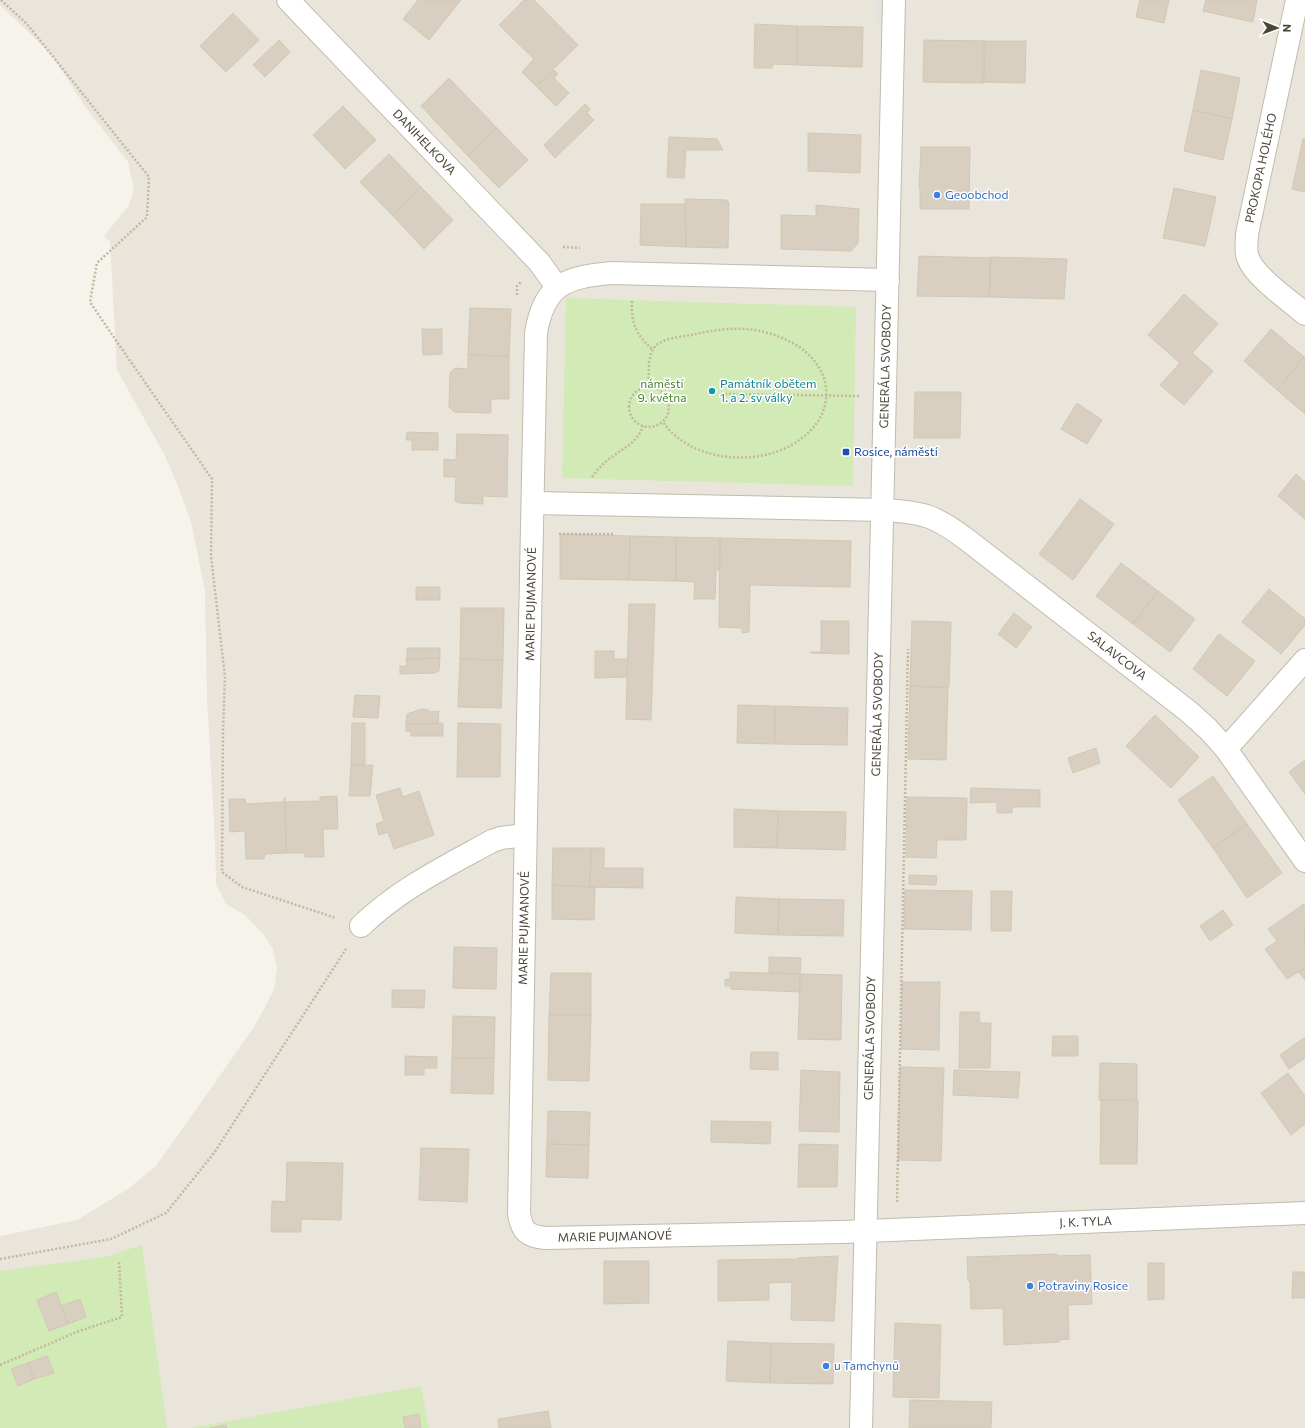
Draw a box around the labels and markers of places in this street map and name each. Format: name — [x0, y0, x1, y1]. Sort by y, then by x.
place label: Geoobchod — [945, 187, 1009, 201]
marker: Geoobchod — [932, 190, 942, 200]
place label: Památník obětem 1. a 2. sv války — [720, 376, 816, 404]
marker: Památník obětem 1. a 2. sv války — [707, 386, 717, 396]
place label: Rosice, náměstí — [854, 444, 939, 458]
marker: Rosice, náměstí — [841, 447, 851, 457]
place label: Potraviny Rosice — [1038, 1278, 1128, 1292]
marker: Potraviny Rosice — [1025, 1281, 1035, 1291]
place label: u Tamchynů — [834, 1358, 899, 1372]
marker: u Tamchynů — [821, 1361, 831, 1371]

